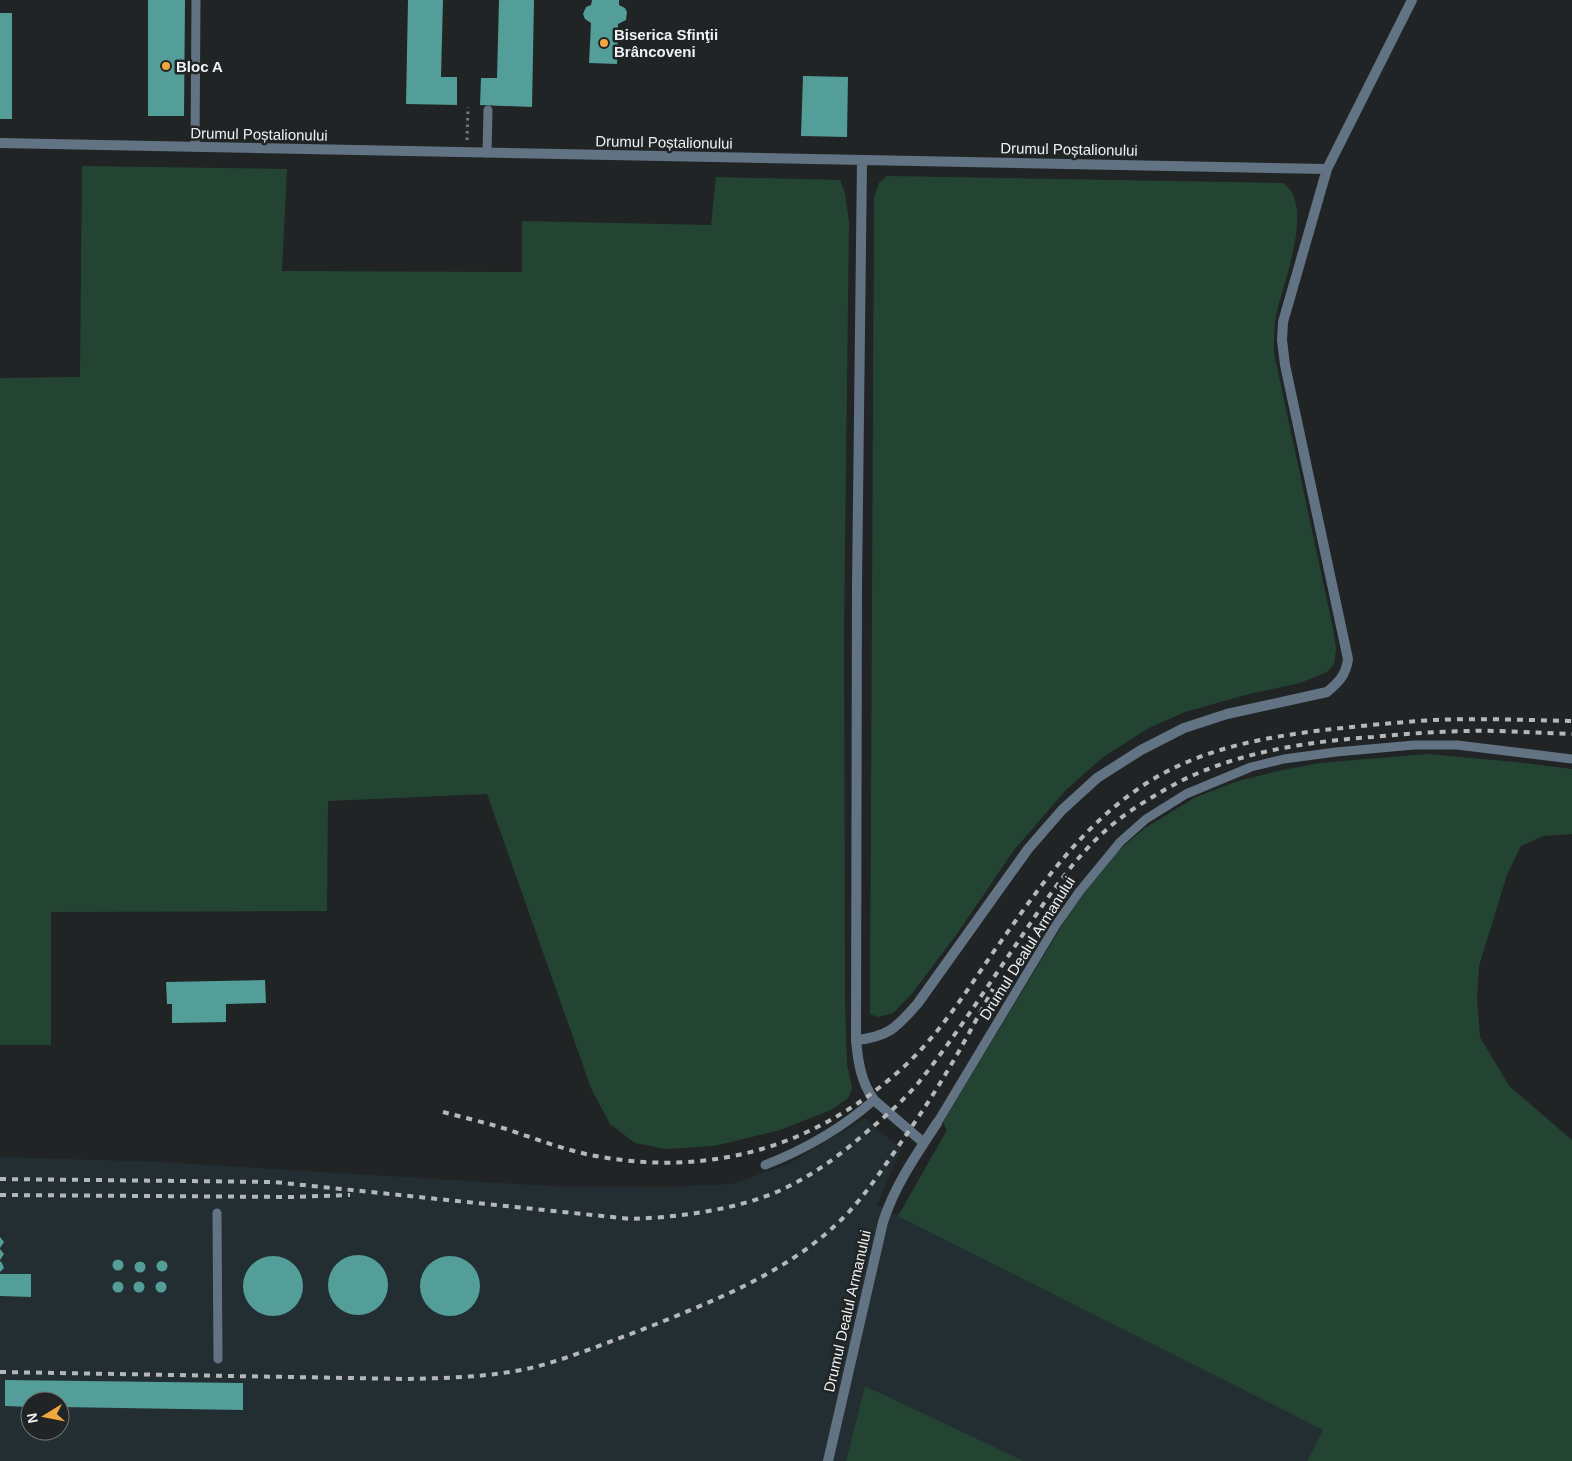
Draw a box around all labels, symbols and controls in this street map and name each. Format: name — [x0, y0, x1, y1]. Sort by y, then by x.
place label: Biserica Sfinţii Brâncoveni — [614, 26, 718, 60]
marker: Biserica Sfinţii Brâncoveni — [598, 37, 610, 49]
place label: Bloc A — [176, 58, 223, 75]
marker: Bloc A — [160, 60, 172, 72]
street label: Drumul Poștalionului — [190, 124, 328, 144]
street label: Drumul Poștalionului — [595, 132, 733, 152]
street label: Drumul Poștalionului — [1000, 139, 1138, 159]
street label: Drumul Dealul Armanului — [976, 873, 1078, 1023]
street label: Drumul Dealul Armanului — [820, 1228, 874, 1394]
north arrow — [20, 1391, 70, 1441]
text: N — [23, 1412, 41, 1425]

